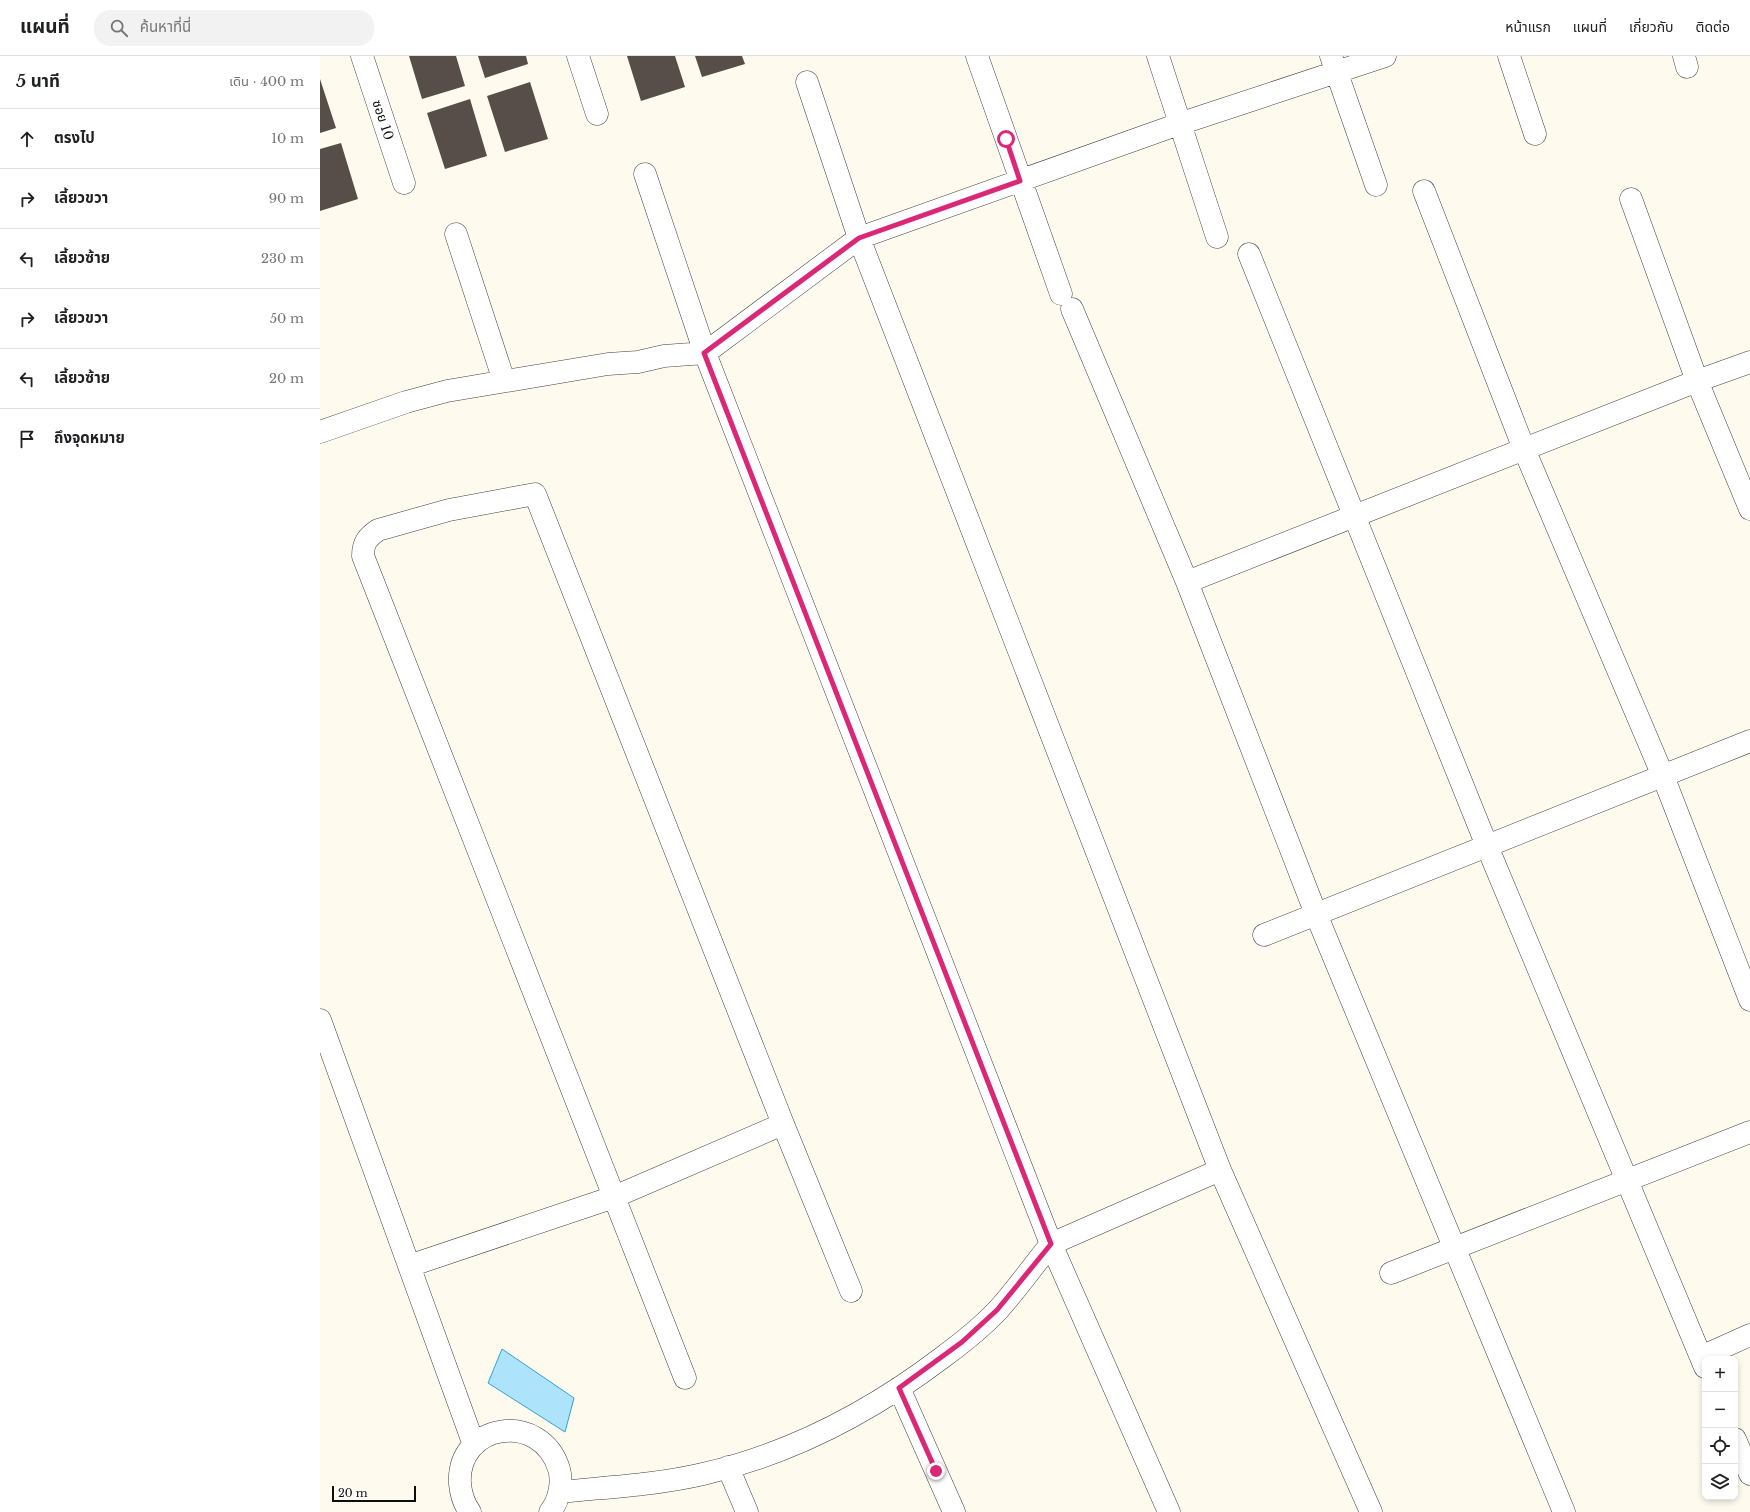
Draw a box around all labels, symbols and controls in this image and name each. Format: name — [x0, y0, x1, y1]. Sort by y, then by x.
search box — [94, 10, 374, 46]
text: แผนที่ — [20, 15, 70, 38]
icon: search — [108, 17, 130, 39]
text: ค้นหาที่นี่ — [140, 17, 191, 36]
text: หน้าแรก — [1505, 18, 1551, 36]
text: แผนที่ — [1573, 18, 1607, 36]
text: เกี่ยวกับ — [1629, 18, 1674, 36]
text: ติดต่อ — [1696, 18, 1730, 36]
text: 5 นาที — [16, 71, 60, 92]
text: เดิน · 400 m — [229, 73, 304, 90]
street label: ซอย 10 — [369, 98, 397, 142]
icon: ahead — [16, 128, 38, 150]
text: ตรงไป — [54, 128, 95, 147]
text: 10 m — [271, 130, 304, 147]
route start — [997, 130, 1015, 148]
icon: right — [16, 188, 38, 210]
text: เลี้ยวขวา — [54, 188, 108, 207]
text: 90 m — [269, 190, 304, 207]
icon: left — [16, 248, 38, 270]
text: เลี้ยวซ้าย — [54, 248, 110, 267]
text: 230 m — [261, 250, 304, 267]
icon: right — [16, 308, 38, 330]
text: เลี้ยวขวา — [54, 308, 108, 327]
text: 50 m — [270, 310, 304, 327]
icon: left — [16, 368, 38, 390]
text: เลี้ยวซ้าย — [54, 368, 110, 387]
text: 20 m — [269, 370, 304, 387]
icon: arrive — [16, 428, 38, 450]
text: ถึงจุดหมาย — [54, 428, 125, 447]
map controls — [1702, 1356, 1738, 1500]
button: + — [1702, 1356, 1738, 1392]
button: − — [1702, 1392, 1738, 1428]
button: locate — [1702, 1428, 1738, 1464]
route end — [927, 1462, 945, 1480]
button: layers — [1702, 1464, 1738, 1500]
scale bar — [332, 1484, 416, 1503]
text: 20 m — [338, 1486, 368, 1500]

